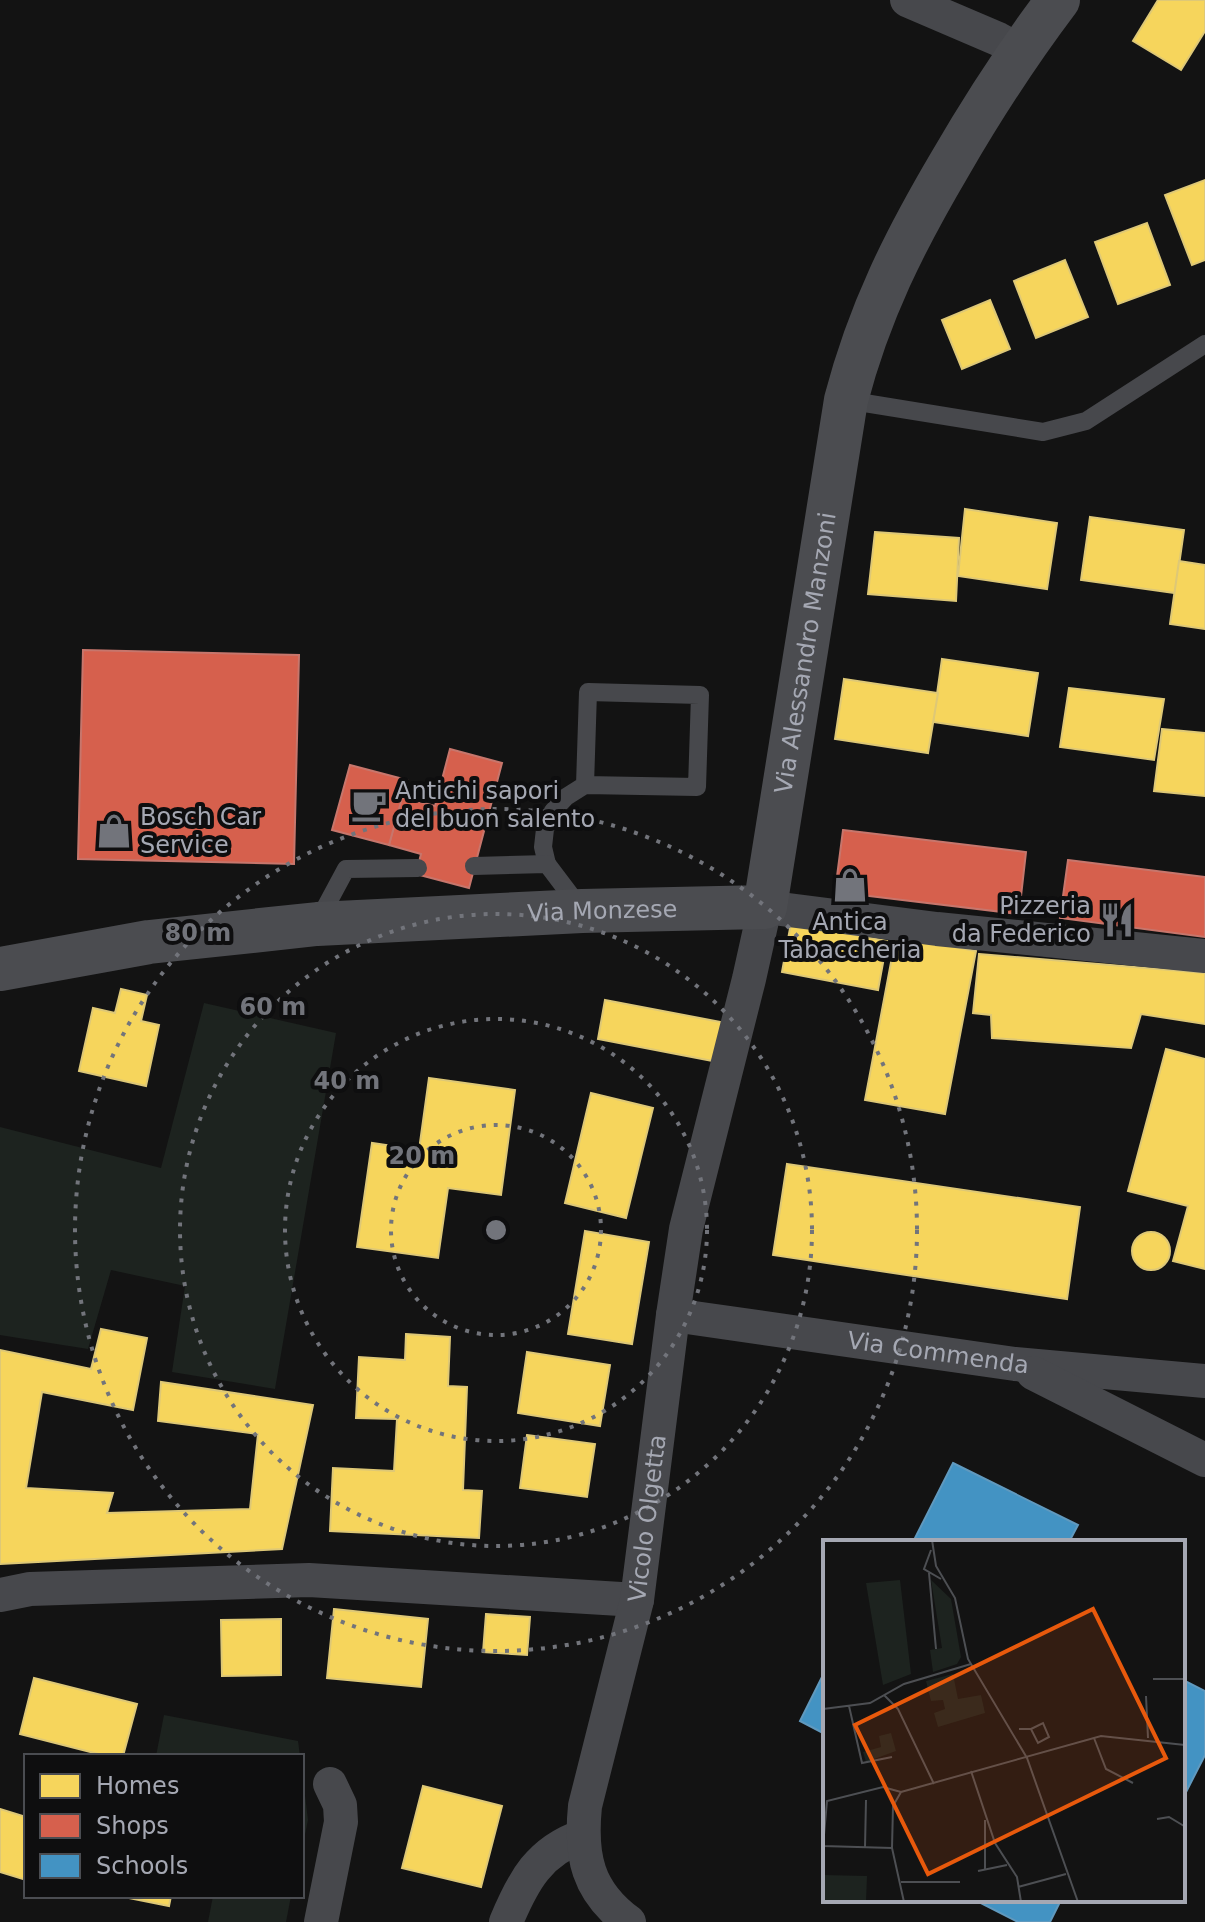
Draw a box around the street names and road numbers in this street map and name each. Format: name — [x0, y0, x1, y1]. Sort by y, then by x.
street label: Via Alessandro Manzoni — [769, 510, 842, 796]
street label: Via Monzese — [527, 895, 678, 928]
street label: Via Commenda — [846, 1326, 1030, 1379]
street label: Vicolo Olgetta — [623, 1433, 672, 1604]

